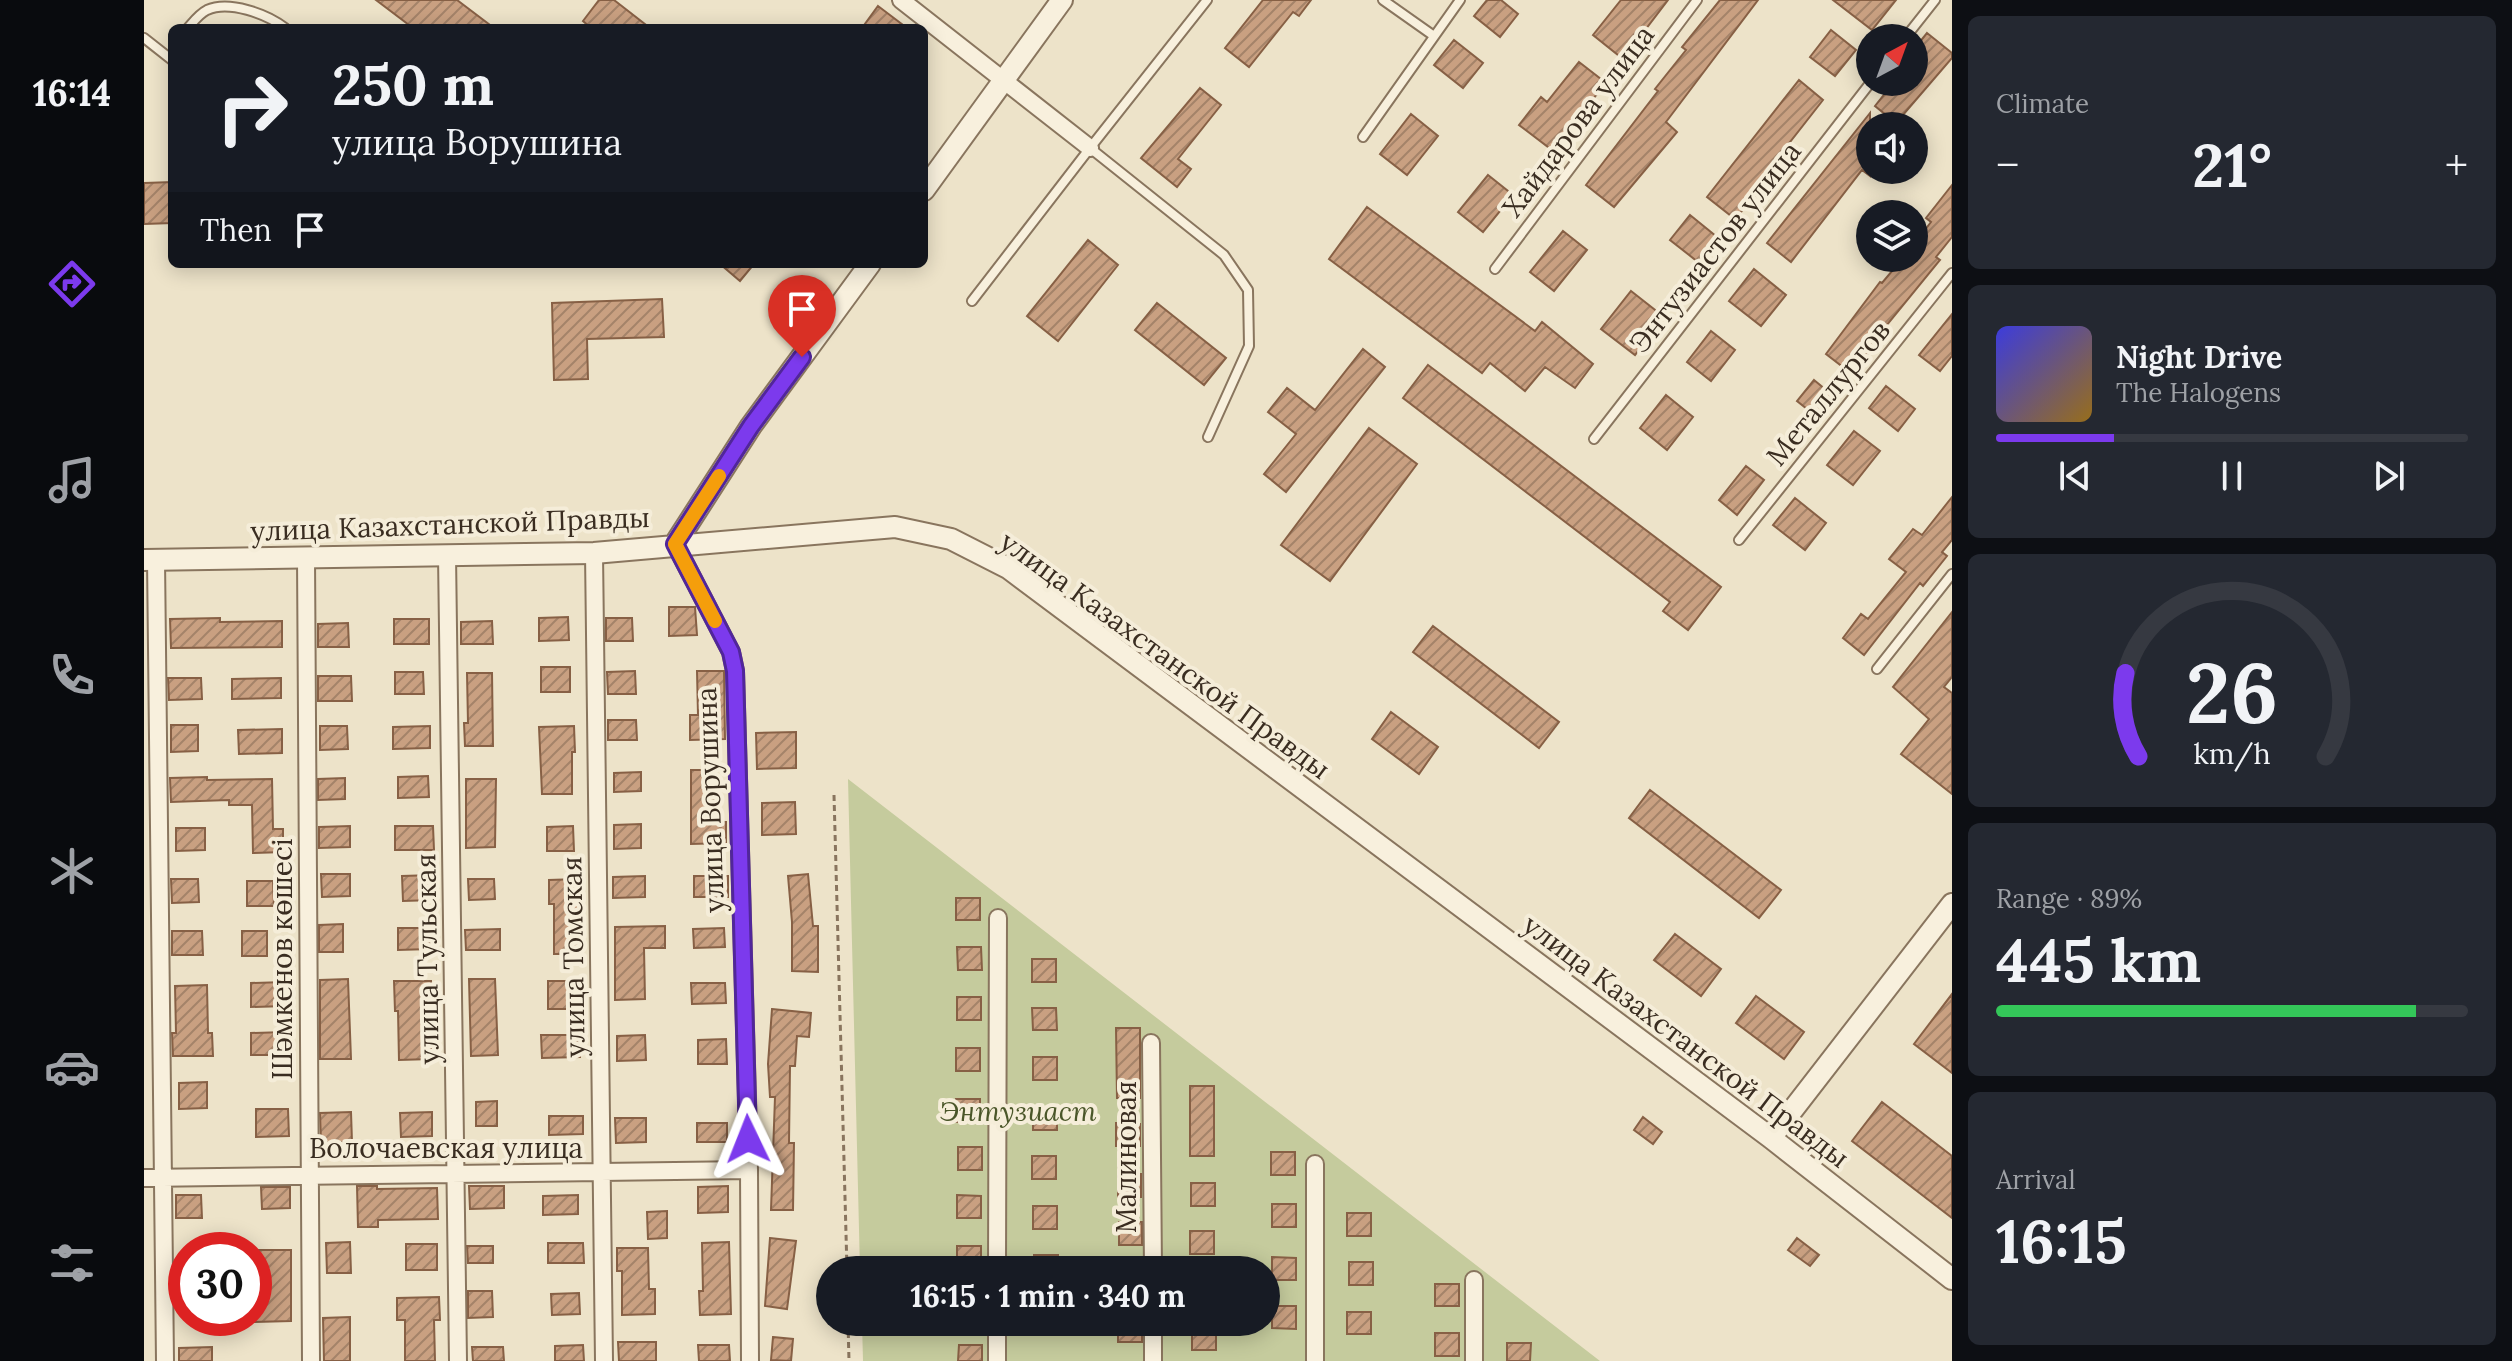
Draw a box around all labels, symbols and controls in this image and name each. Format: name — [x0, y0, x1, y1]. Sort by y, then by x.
street label: Хайдарова улица — [1494, 18, 1662, 224]
north arrow — [1856, 24, 1928, 96]
map controls — [1856, 24, 1928, 272]
text: 250 m — [332, 49, 494, 120]
icon: right — [200, 56, 304, 160]
text: 16:14 — [33, 70, 111, 116]
text: Climate — [1996, 87, 2089, 120]
button: sound — [1856, 112, 1928, 184]
text: улица Ворушина — [332, 119, 622, 165]
text: 21° — [2192, 127, 2272, 203]
street label: Энтузиастов улица — [1621, 134, 1809, 360]
text: − — [1996, 137, 2019, 193]
text: + — [2445, 137, 2468, 193]
button: layers — [1856, 200, 1928, 272]
icon: arrive — [288, 208, 332, 252]
text: Then — [200, 211, 272, 249]
icon: directions — [44, 256, 100, 312]
pin — [768, 275, 836, 357]
icon: arrive — [780, 287, 824, 331]
street label: Металлургов — [1758, 313, 1898, 473]
text: Night Drive — [2116, 338, 2282, 376]
text: The Halogens — [2116, 376, 2281, 409]
icon: music — [44, 452, 100, 508]
icon: previous — [2053, 454, 2097, 498]
icon: pause — [2210, 454, 2254, 498]
icon: next — [2367, 454, 2411, 498]
street label: улица Казахстанской Правды — [250, 499, 650, 549]
street label: улица Казахстанской Правды — [993, 523, 1337, 787]
text: 26 — [2186, 638, 2278, 745]
icon: phone — [44, 647, 100, 703]
street label: улица Ворушина — [688, 687, 732, 913]
text: km/h — [2193, 735, 2271, 772]
street label: Шәмкенов көшесі — [264, 838, 300, 1080]
icon: climate — [44, 843, 100, 899]
street label: улица Тульская — [407, 853, 447, 1065]
street label: улица Томская — [553, 856, 593, 1058]
text: Range · 89% — [1996, 882, 2142, 915]
street label: улица Казахстанской Правды — [1516, 906, 1856, 1176]
text: 445 km — [1996, 922, 2201, 998]
icon: car — [44, 1039, 100, 1095]
street label: Малиновая — [1108, 1081, 1144, 1233]
park label: Энтузиаст — [939, 1093, 1097, 1129]
position arrow — [706, 1097, 790, 1181]
street label: Волочаевская улица — [309, 1130, 583, 1166]
text: Arrival — [1996, 1163, 2075, 1196]
text: 16:15 — [1996, 1203, 2127, 1279]
speed limit sign: 30 — [168, 1232, 272, 1336]
icon: filters — [44, 1235, 100, 1291]
text: 16:15 · 1 min · 340 m — [911, 1277, 1185, 1315]

